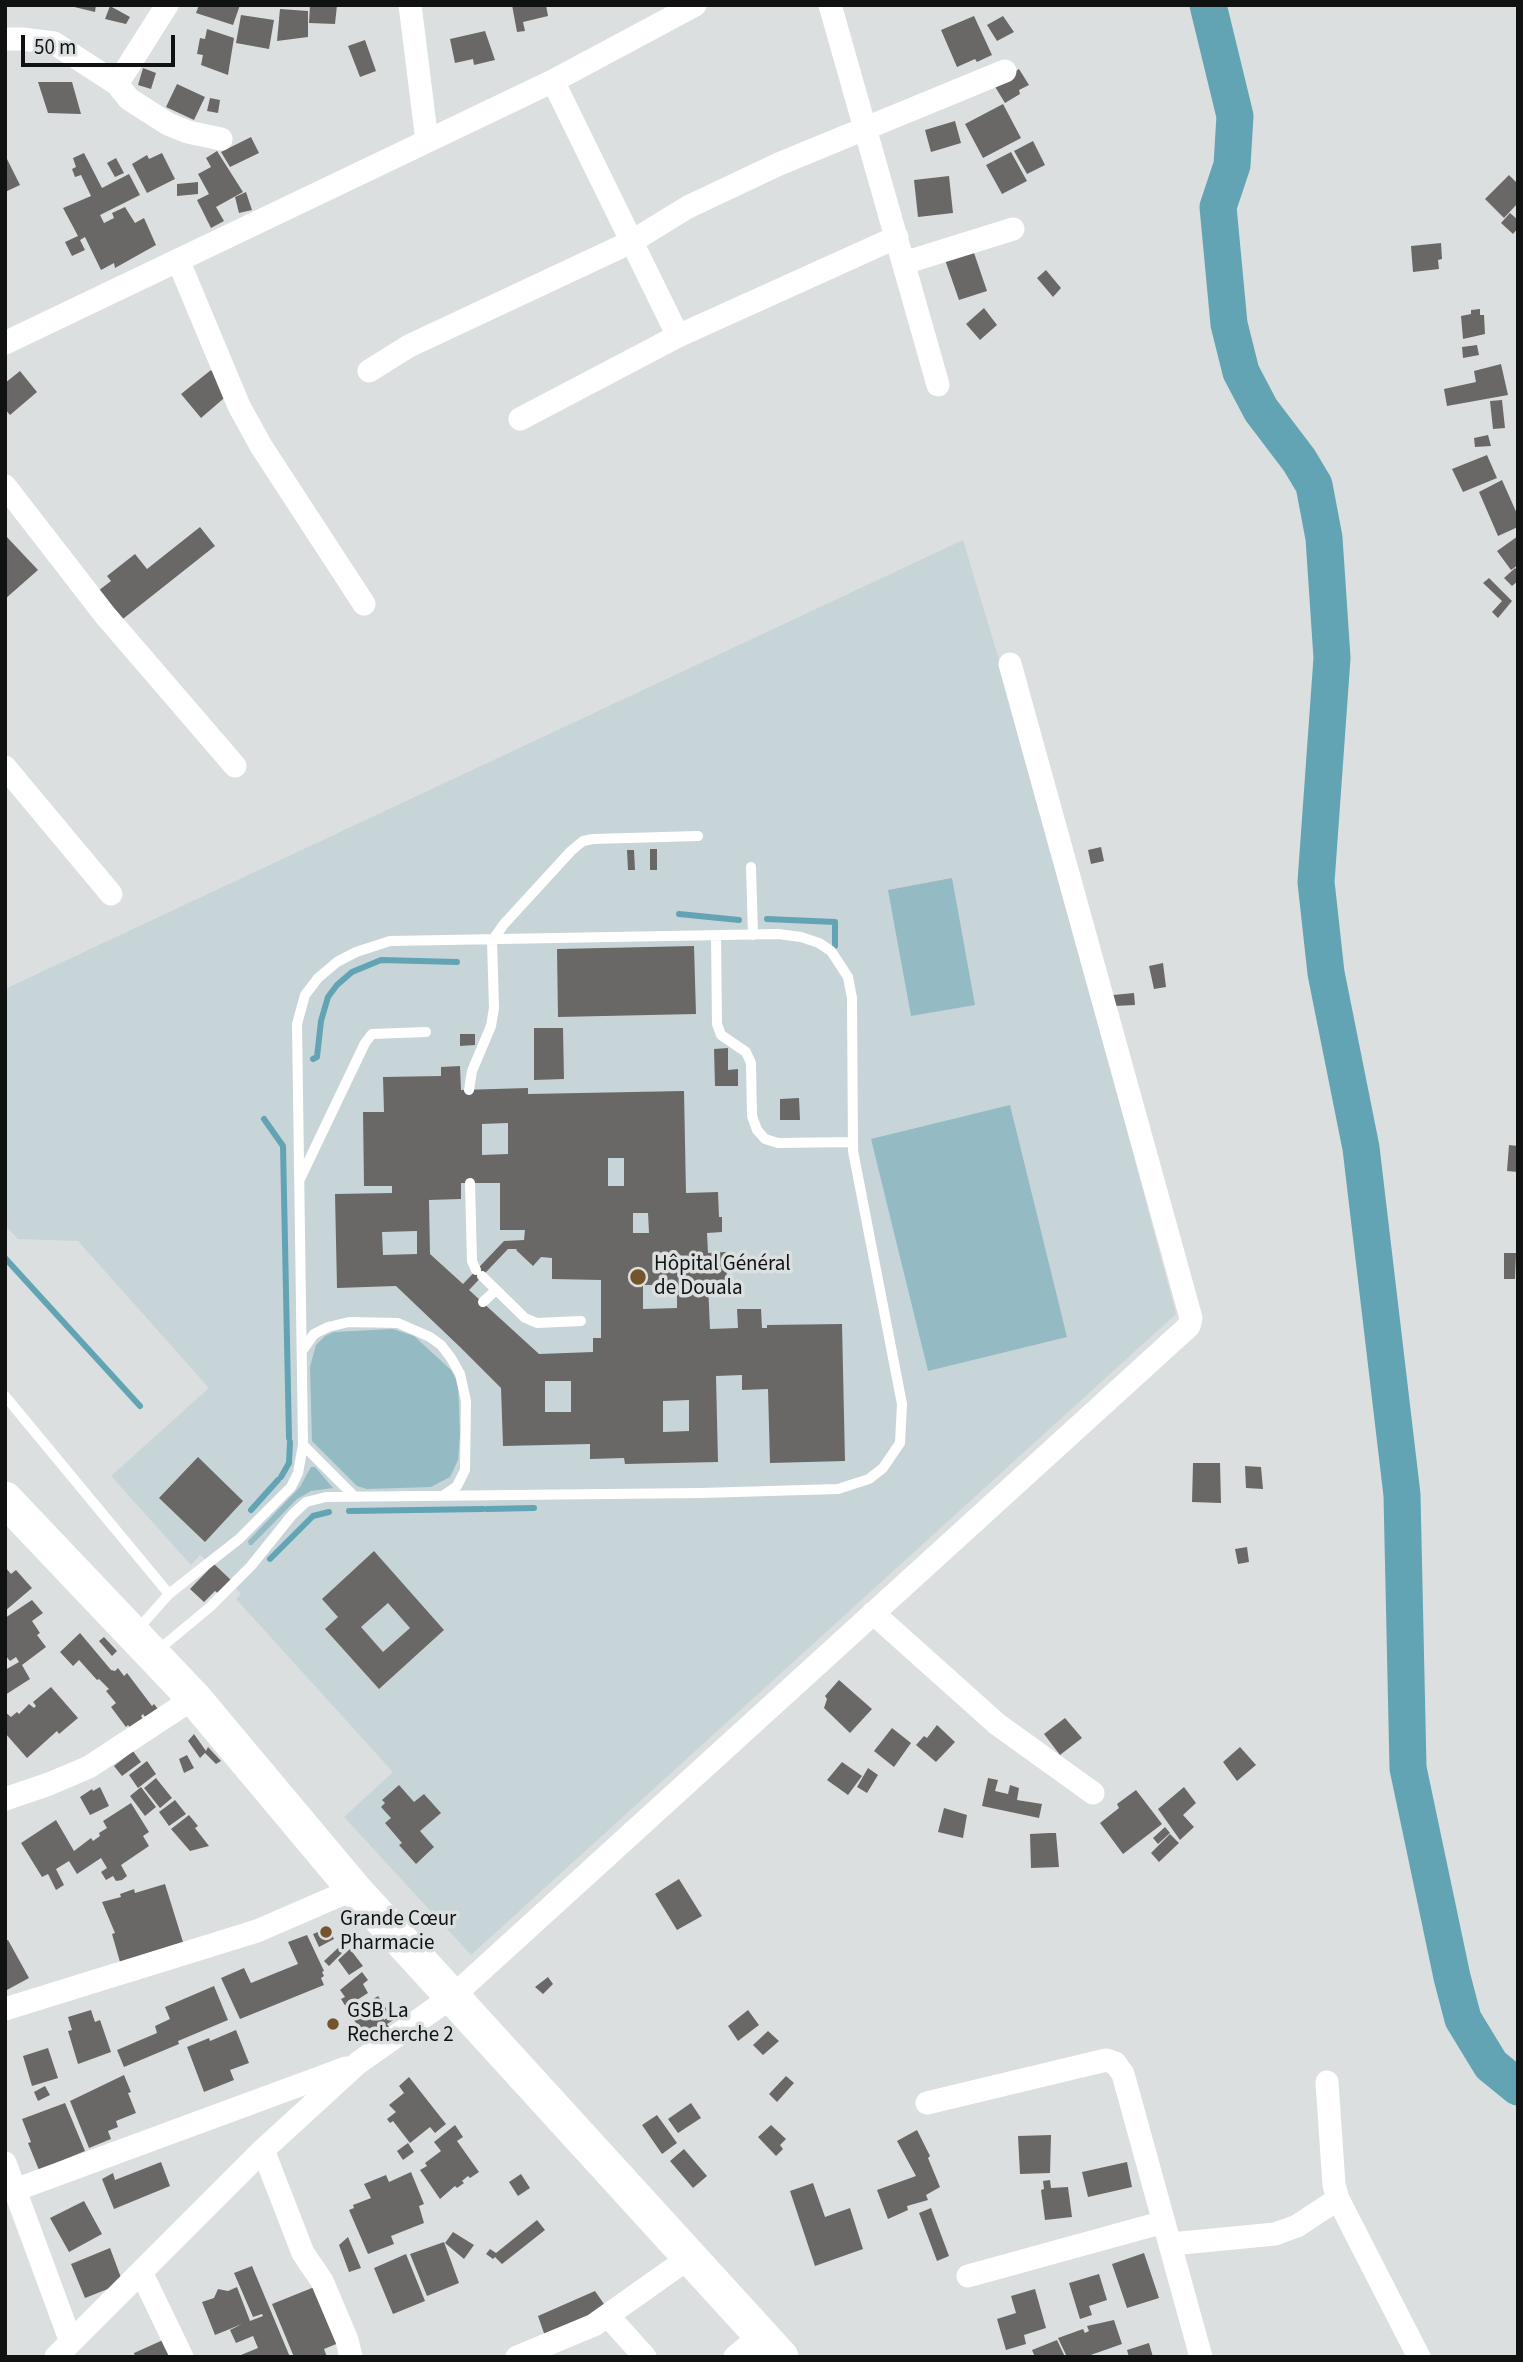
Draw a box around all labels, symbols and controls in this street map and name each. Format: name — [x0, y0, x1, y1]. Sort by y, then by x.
scale bar — [24, 21, 178, 65]
text: 50 m — [34, 32, 76, 62]
place label: Hôpital Général de Douala — [654, 1252, 791, 1302]
marker: Hôpital Général de Douala — [628, 1267, 648, 1287]
place label: Grande Cœur Pharmacie — [340, 1907, 456, 1957]
marker: Grande Cœur Pharmacie — [318, 1924, 334, 1940]
place label: GSB La Recherche 2 — [347, 1999, 454, 2049]
marker: GSB La Recherche 2 — [325, 2016, 341, 2032]

